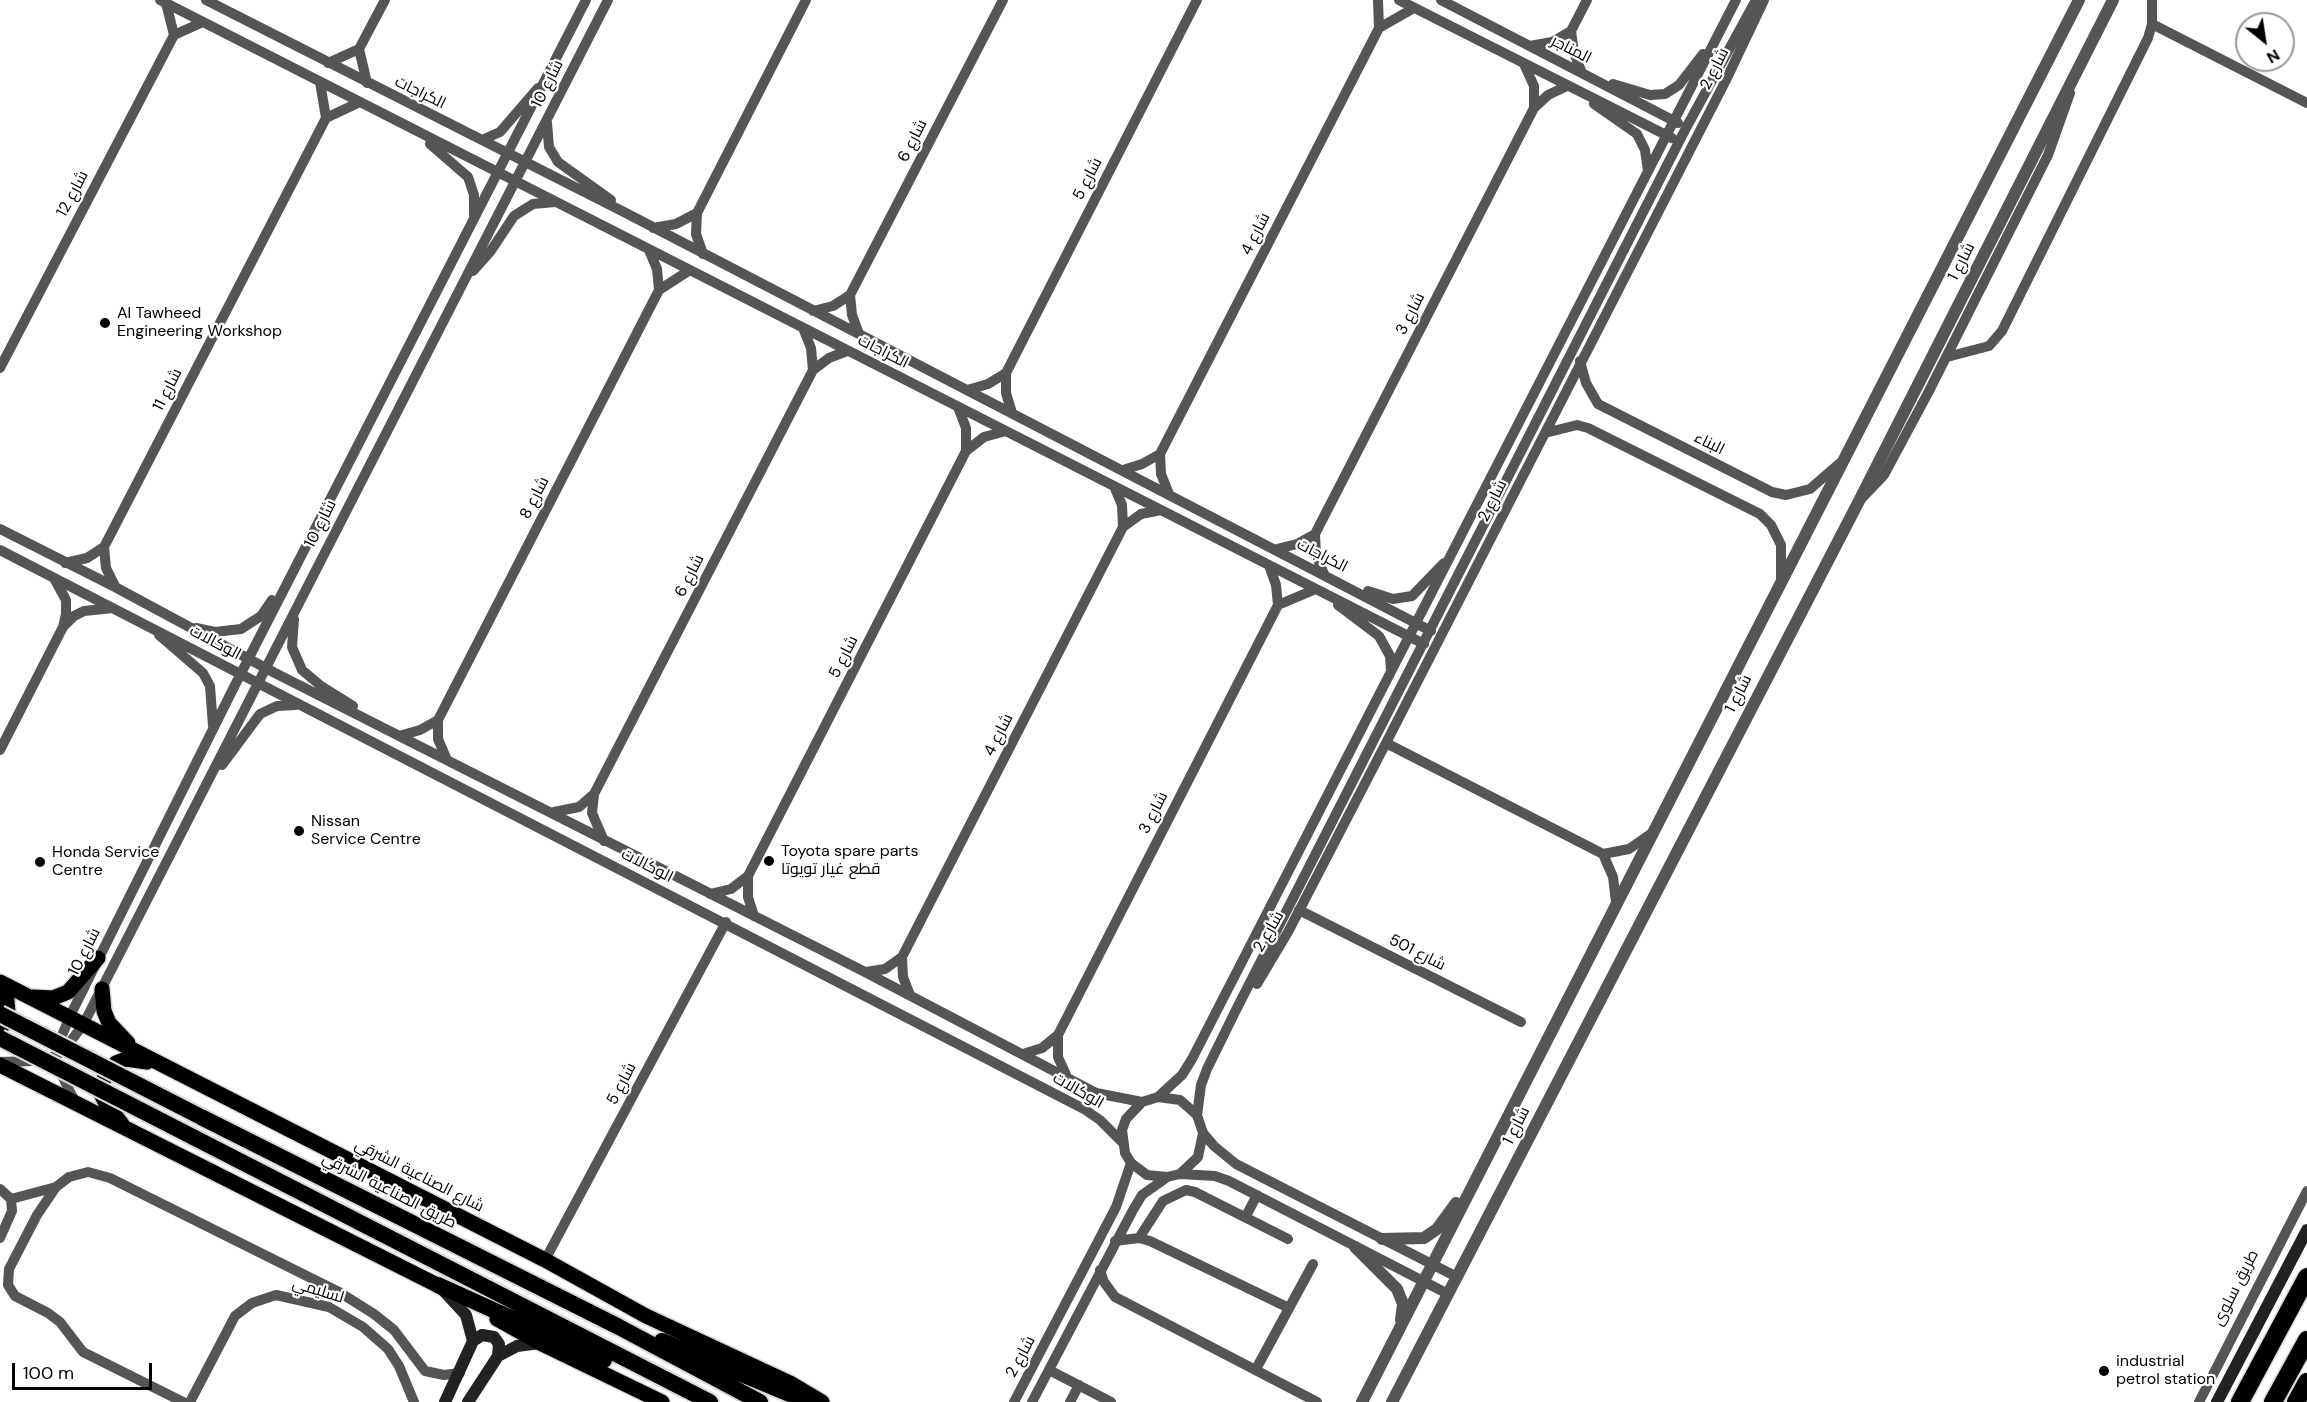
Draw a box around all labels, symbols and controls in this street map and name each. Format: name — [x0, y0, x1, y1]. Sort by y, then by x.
north arrow — [2235, 12, 2295, 72]
street label: المناجر — [1548, 32, 1594, 68]
text: N — [2263, 44, 2284, 68]
street label: شارع 2 — [1696, 45, 1734, 93]
street label: شارع 10 — [528, 57, 568, 111]
street label: الكراجات — [391, 72, 449, 114]
street label: شارع 6 — [894, 116, 932, 166]
street label: شارع 5 — [1069, 155, 1107, 203]
street label: شارع 12 — [53, 168, 93, 220]
street label: شارع 4 — [1237, 210, 1275, 258]
street label: شارع 1 — [1944, 240, 1980, 284]
street label: شارع 3 — [1392, 290, 1430, 338]
place label: Al Tawheed Engineering Workshop — [117, 304, 282, 342]
marker: Al Tawheed Engineering Workshop — [98, 316, 112, 330]
street label: الكراجات — [854, 331, 912, 373]
street label: شارع 11 — [149, 365, 187, 415]
street label: البناء — [1691, 428, 1727, 460]
street label: شارع 8 — [516, 474, 554, 522]
street label: شارع 2 — [1474, 477, 1512, 525]
street label: شارع 10 — [301, 497, 341, 551]
street label: الكراجات — [1293, 535, 1351, 577]
street label: شارع 6 — [671, 551, 709, 601]
street label: الوكالات — [186, 621, 244, 665]
street label: شارع 5 — [825, 633, 863, 681]
street label: شارع 1 — [1721, 672, 1757, 716]
street label: شارع 4 — [980, 711, 1018, 759]
street label: شارع 3 — [1135, 789, 1173, 837]
place label: Nissan Service Centre — [311, 812, 421, 850]
marker: Nissan Service Centre — [292, 824, 306, 838]
place label: Toyota spare parts قطع غيار تويوتا — [781, 842, 919, 880]
place label: Honda Service Centre — [52, 843, 159, 881]
street label: الوكالات — [618, 845, 676, 887]
marker: Toyota spare parts قطع غيار تويوتا — [762, 854, 776, 868]
marker: Honda Service Centre — [33, 855, 47, 869]
street label: شارع 2 — [1250, 908, 1288, 956]
street label: شارع 10 — [65, 925, 105, 979]
street label: شارع 501 — [1385, 931, 1449, 975]
street label: شارع 5 — [603, 1060, 641, 1108]
street label: الوكالات — [1049, 1069, 1107, 1113]
street label: شارع 1 — [1499, 1104, 1535, 1148]
street label: شارع الصناعية الشرقي — [351, 1135, 487, 1217]
street label: طريق الصناعية الشرقي — [319, 1149, 459, 1233]
street label: طريق سلوى — [2209, 1247, 2263, 1329]
street label: لسليمي — [290, 1274, 346, 1308]
street label: شارع 2 — [1002, 1333, 1040, 1381]
scale bar — [15, 1351, 154, 1389]
place label: industrial petrol station — [2116, 1352, 2215, 1390]
text: 100 m — [23, 1361, 74, 1385]
marker: industrial petrol station — [2097, 1364, 2111, 1378]

